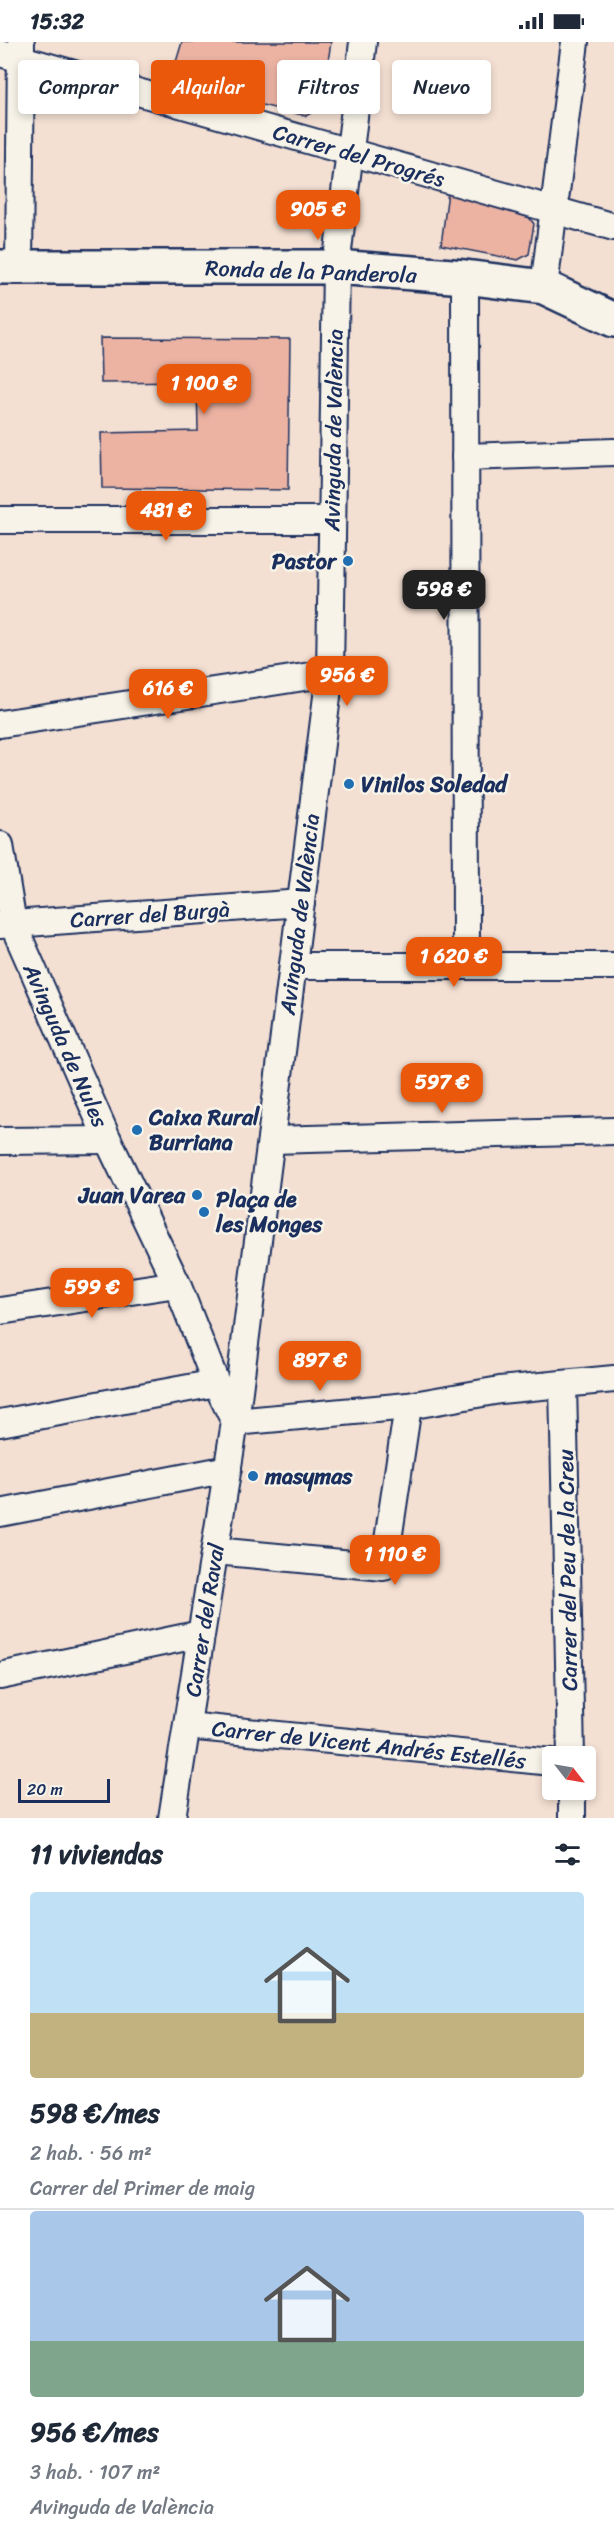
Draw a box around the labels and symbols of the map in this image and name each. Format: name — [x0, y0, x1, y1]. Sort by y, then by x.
street label: Carrer del Progrés — [268, 112, 449, 199]
pin: 905 € — [276, 190, 360, 241]
street label: Ronda de la Panderola — [205, 248, 418, 295]
street label: Avinguda de València — [312, 328, 355, 533]
pin: 1 100 € — [149, 364, 259, 415]
pin: 481 € — [124, 491, 208, 542]
place label: Pastor — [272, 542, 338, 581]
marker: Pastor — [341, 554, 355, 568]
pin: 598 € — [402, 570, 486, 621]
pin: 956 € — [305, 656, 389, 707]
pin: 616 € — [126, 669, 210, 720]
place label: Vinilos Soledad — [361, 765, 509, 804]
marker: Vinilos Soledad — [342, 777, 356, 791]
street label: Avinguda de València — [268, 811, 331, 1018]
street label: Carrer del Burgà — [69, 889, 231, 940]
pin: 1 620 € — [399, 937, 509, 988]
street label: Avinguda de Nules — [11, 956, 120, 1135]
pin: 597 € — [400, 1063, 484, 1114]
place label: Caixa Rural Burriana — [148, 1098, 260, 1162]
marker: Caixa Rural Burriana — [130, 1123, 144, 1137]
place label: Juan Varea — [77, 1176, 186, 1215]
place label: Plaça de les Monges — [215, 1180, 323, 1244]
marker: Juan Varea — [190, 1188, 204, 1202]
marker: Plaça de les Monges — [197, 1205, 211, 1219]
pin: 599 € — [50, 1268, 134, 1319]
pin: 897 € — [278, 1341, 362, 1392]
street label: Carrer del Peu de la Creu — [546, 1448, 589, 1691]
place label: masymas — [264, 1457, 353, 1496]
marker: masymas — [246, 1469, 260, 1483]
pin: 1 110 € — [340, 1535, 450, 1586]
street label: Carrer del Raval — [173, 1540, 236, 1700]
street label: Carrer de Vicent Andrés Estellés — [210, 1709, 529, 1780]
north arrow — [542, 1746, 596, 1800]
scale bar — [18, 1776, 110, 1804]

